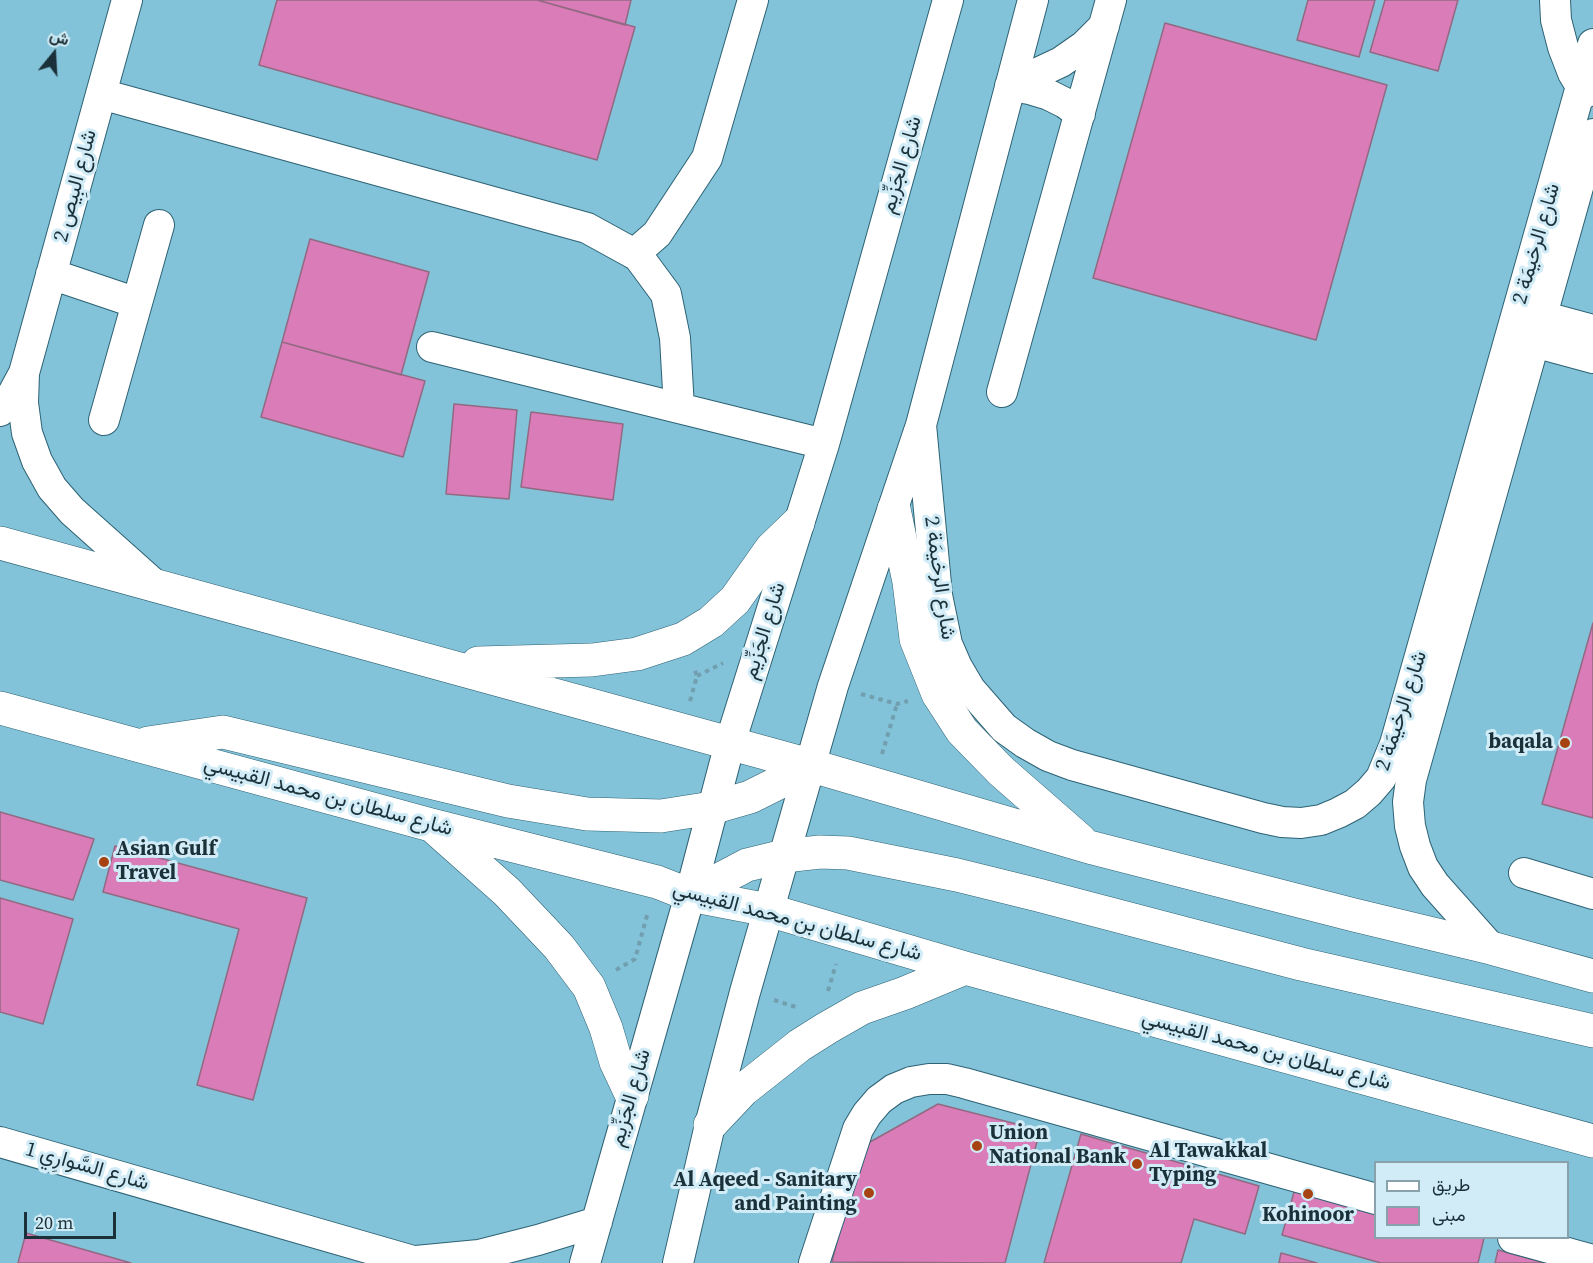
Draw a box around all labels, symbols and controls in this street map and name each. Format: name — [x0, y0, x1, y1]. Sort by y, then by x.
text: ش — [47, 23, 72, 50]
north arrow — [24, 24, 84, 84]
street label: شارع الجَزِّيم — [876, 113, 928, 217]
street label: شارع البِيص 2 — [49, 127, 103, 245]
street label: شارع الرخيمَة 2 — [1508, 181, 1566, 307]
street label: شارع الرخيمَة 2 — [918, 515, 960, 641]
street label: شارع الجَزِّيم — [738, 579, 792, 683]
street label: شارع الرخيمَة 2 — [1371, 648, 1433, 774]
place label: baqala — [1488, 730, 1553, 756]
marker: baqala — [1558, 736, 1572, 750]
street label: شارع سلطان بن محمد القبيسي — [201, 752, 455, 842]
place label: Asian Gulf Travel — [116, 837, 216, 887]
marker: Asian Gulf Travel — [97, 855, 111, 869]
street label: شارع سلطان بن محمد القبيسي — [670, 877, 924, 967]
street label: شارع سلطان بن محمد القبيسي — [1139, 1006, 1393, 1096]
street label: شارع الجَزِّيم — [605, 1046, 657, 1150]
place label: Union National Bank — [989, 1121, 1126, 1171]
street label: شارع السَّوارِي 1 — [22, 1137, 152, 1197]
marker: Union National Bank — [970, 1139, 984, 1153]
place label: Al Tawakkal Typing — [1149, 1139, 1267, 1189]
marker: Al Tawakkal Typing — [1130, 1157, 1144, 1171]
legend — [1374, 1161, 1569, 1239]
place label: Al Aqeed - Sanitary and Painting — [673, 1168, 857, 1218]
text: طريق — [1432, 1172, 1470, 1197]
marker: Al Aqeed - Sanitary and Painting — [862, 1186, 876, 1200]
marker: Kohinoor — [1301, 1187, 1315, 1201]
scale bar — [27, 1200, 118, 1238]
text: مبنى — [1432, 1202, 1466, 1227]
place label: Kohinoor — [1262, 1203, 1354, 1229]
text: 20 m — [35, 1210, 73, 1235]

